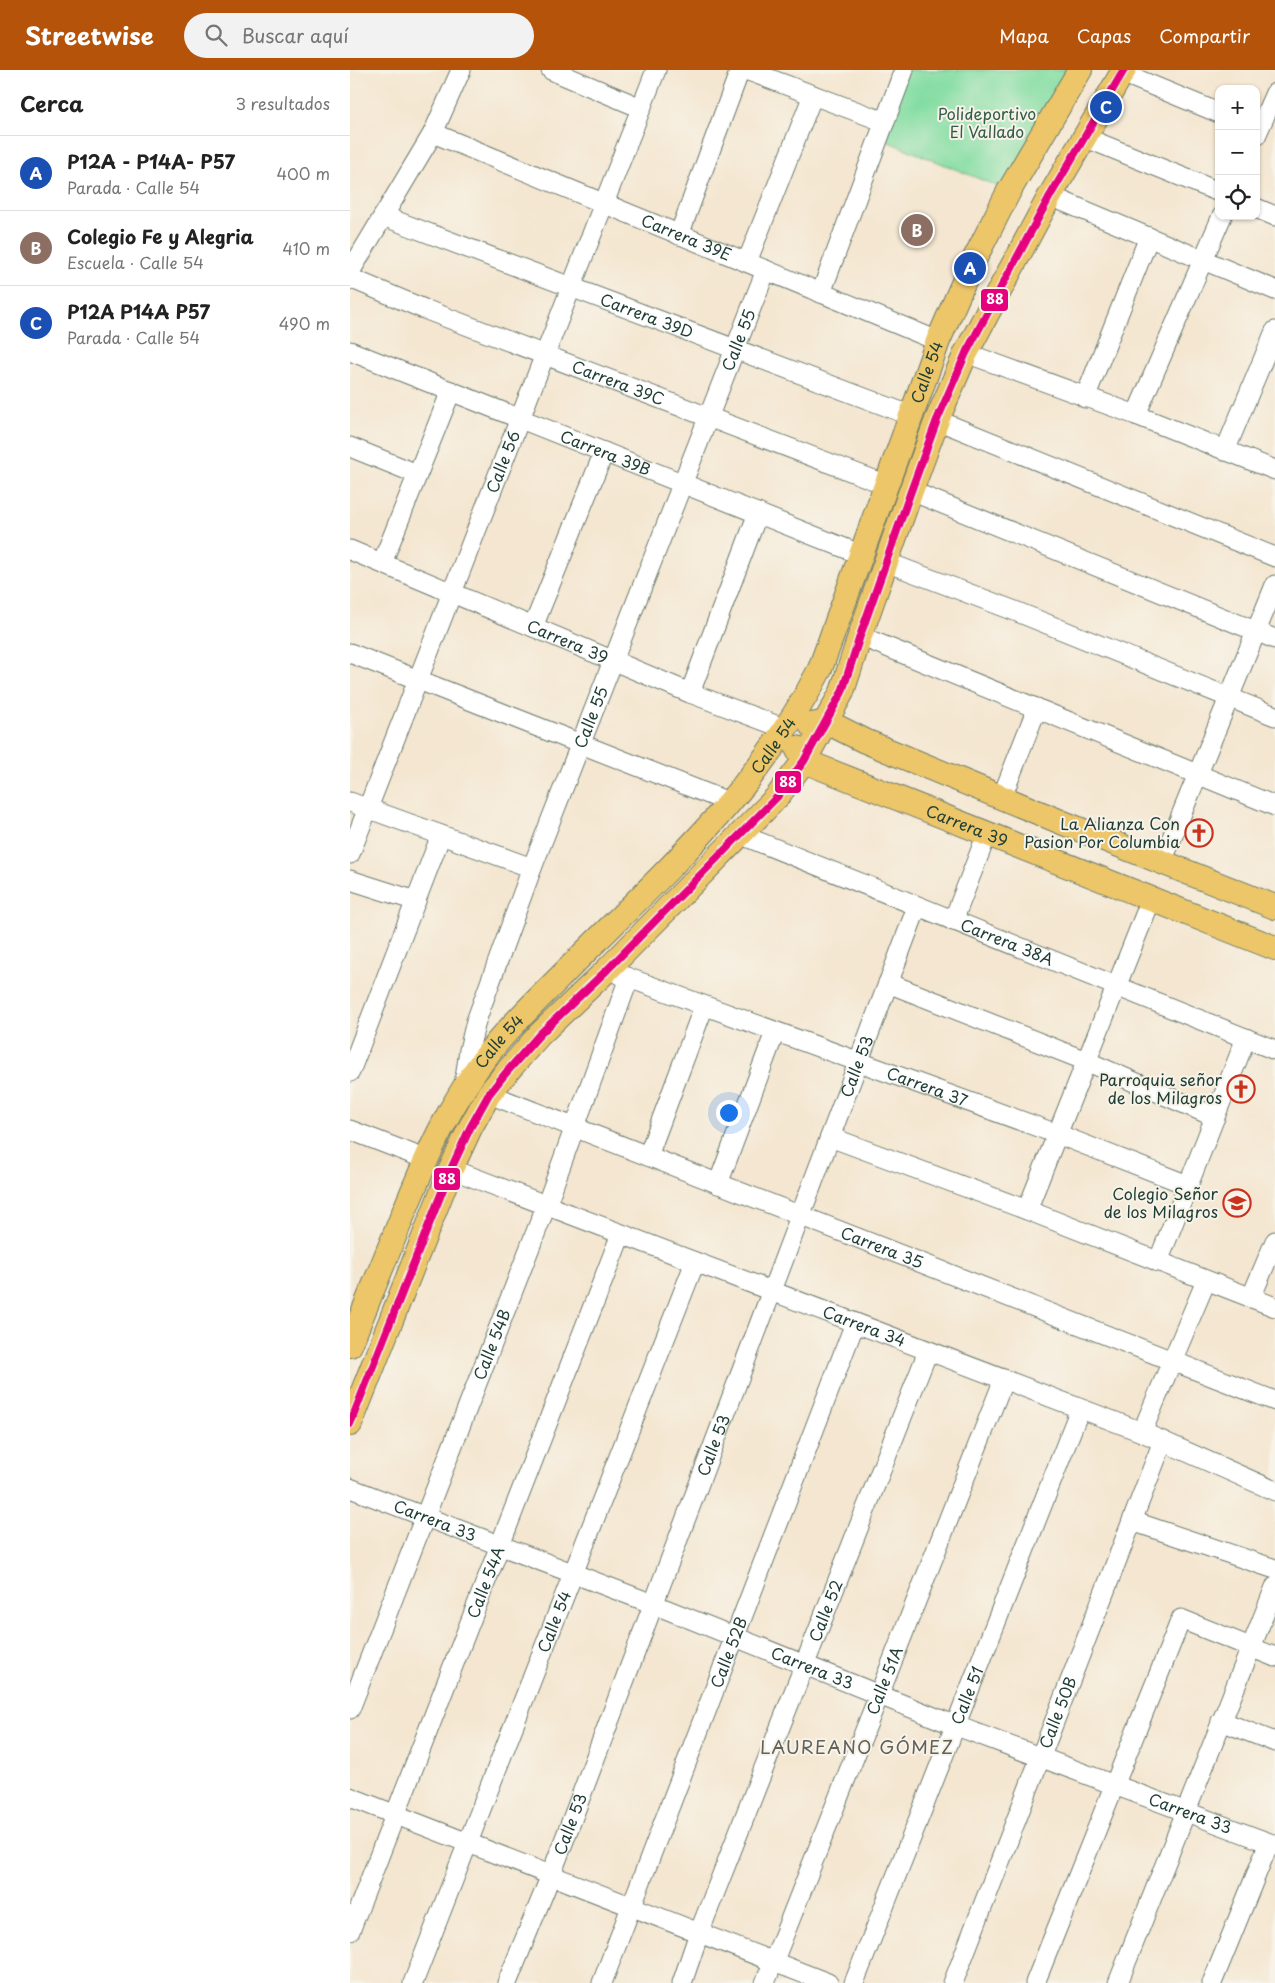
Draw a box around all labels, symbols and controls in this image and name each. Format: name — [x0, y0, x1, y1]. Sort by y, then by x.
search box — [184, 13, 534, 58]
text: Streetwise — [25, 17, 154, 53]
icon: search — [202, 21, 230, 49]
text: Buscar aquí — [242, 21, 349, 49]
text: Mapa — [999, 22, 1049, 49]
text: Capas — [1077, 22, 1131, 49]
text: Compartir — [1159, 22, 1250, 49]
map controls — [1215, 85, 1260, 220]
button: + — [1215, 85, 1260, 130]
text: Cerca — [20, 87, 84, 119]
pin: C — [1090, 88, 1122, 126]
text: 3 resultados — [235, 91, 330, 115]
park label: Polideportivo El Vallado — [938, 101, 1036, 143]
button: − — [1215, 130, 1260, 175]
text: P12A - P14A- P57 — [67, 147, 235, 175]
text: A — [30, 161, 42, 185]
text: 400 m — [277, 161, 330, 185]
text: Parada · Calle 54 — [67, 175, 200, 199]
button: locate — [1215, 175, 1260, 220]
street label: Carrera 39E — [638, 207, 736, 266]
pin: B — [901, 211, 933, 249]
text: Colegio Fe y Alegria — [67, 222, 254, 250]
text: B — [31, 236, 41, 260]
text: 410 m — [282, 236, 330, 260]
pin: A — [954, 249, 986, 287]
text: Escuela · Calle 54 — [67, 250, 204, 274]
street label: Carrera 39D — [597, 286, 697, 343]
line badge: 88 — [980, 288, 1009, 312]
text: 88 — [986, 288, 1004, 309]
text: P12A P14A P57 — [67, 297, 210, 325]
street label: Calle 55 — [715, 305, 761, 374]
text: C — [30, 311, 42, 335]
text: 490 m — [279, 311, 330, 335]
text: Parada · Calle 54 — [67, 325, 200, 349]
street label: Calle 54 — [904, 337, 948, 406]
street label: Carrera 39C — [569, 353, 668, 410]
street label: Carrera 39B — [557, 423, 655, 481]
street label: Calle 56 — [479, 427, 525, 496]
street label: Carrera 39 — [523, 613, 612, 668]
street label: Calle 55 — [567, 682, 613, 751]
street label: Calle 54 — [744, 712, 801, 778]
line badge: 88 — [774, 770, 802, 794]
text: 88 — [779, 771, 797, 792]
street label: Carrera 39 — [923, 798, 1012, 852]
place label: La Alianza Con Pasion Por Columbia — [1024, 811, 1180, 853]
church icon: La Alianza Con Pasion Por Columbia — [1184, 818, 1214, 848]
street label: Carrera 38A — [957, 912, 1058, 971]
street label: Calle 54 — [468, 1008, 528, 1073]
street label: Calle 53 — [833, 1032, 878, 1101]
street label: Carrera 37 — [883, 1060, 972, 1112]
place label: Parroquia señor de los Milagros — [1099, 1067, 1223, 1109]
church icon: Parroquia señor de los Milagros — [1226, 1074, 1256, 1104]
your location — [716, 1100, 742, 1126]
line badge: 88 — [433, 1167, 461, 1191]
text: 88 — [438, 1168, 456, 1189]
place label: Colegio Señor de los Milagros — [1104, 1181, 1219, 1223]
school or university icon: Colegio Señor de los Milagros — [1222, 1188, 1252, 1218]
street label: Carrera 35 — [837, 1220, 927, 1274]
street label: Carrera 34 — [819, 1299, 909, 1352]
street label: Calle 54B — [466, 1305, 516, 1383]
street label: Calle 53 — [690, 1411, 735, 1479]
street label: Carrera 33 — [390, 1493, 480, 1546]
street label: Calle 54A — [460, 1542, 510, 1622]
street label: Calle 52 — [802, 1576, 848, 1645]
street label: Calle 54 — [530, 1587, 576, 1656]
street label: Calle 52B — [703, 1613, 752, 1691]
street label: Carrera 33 — [768, 1640, 857, 1694]
street label: Calle 51A — [859, 1642, 908, 1718]
street label: Calle 51 — [944, 1662, 989, 1728]
street label: Calle 50B — [1032, 1673, 1082, 1752]
district label: LAUREANO GÓMEZ — [760, 1733, 954, 1760]
street label: Carrera 33 — [1146, 1786, 1236, 1839]
street label: Calle 53 — [547, 1789, 592, 1858]

